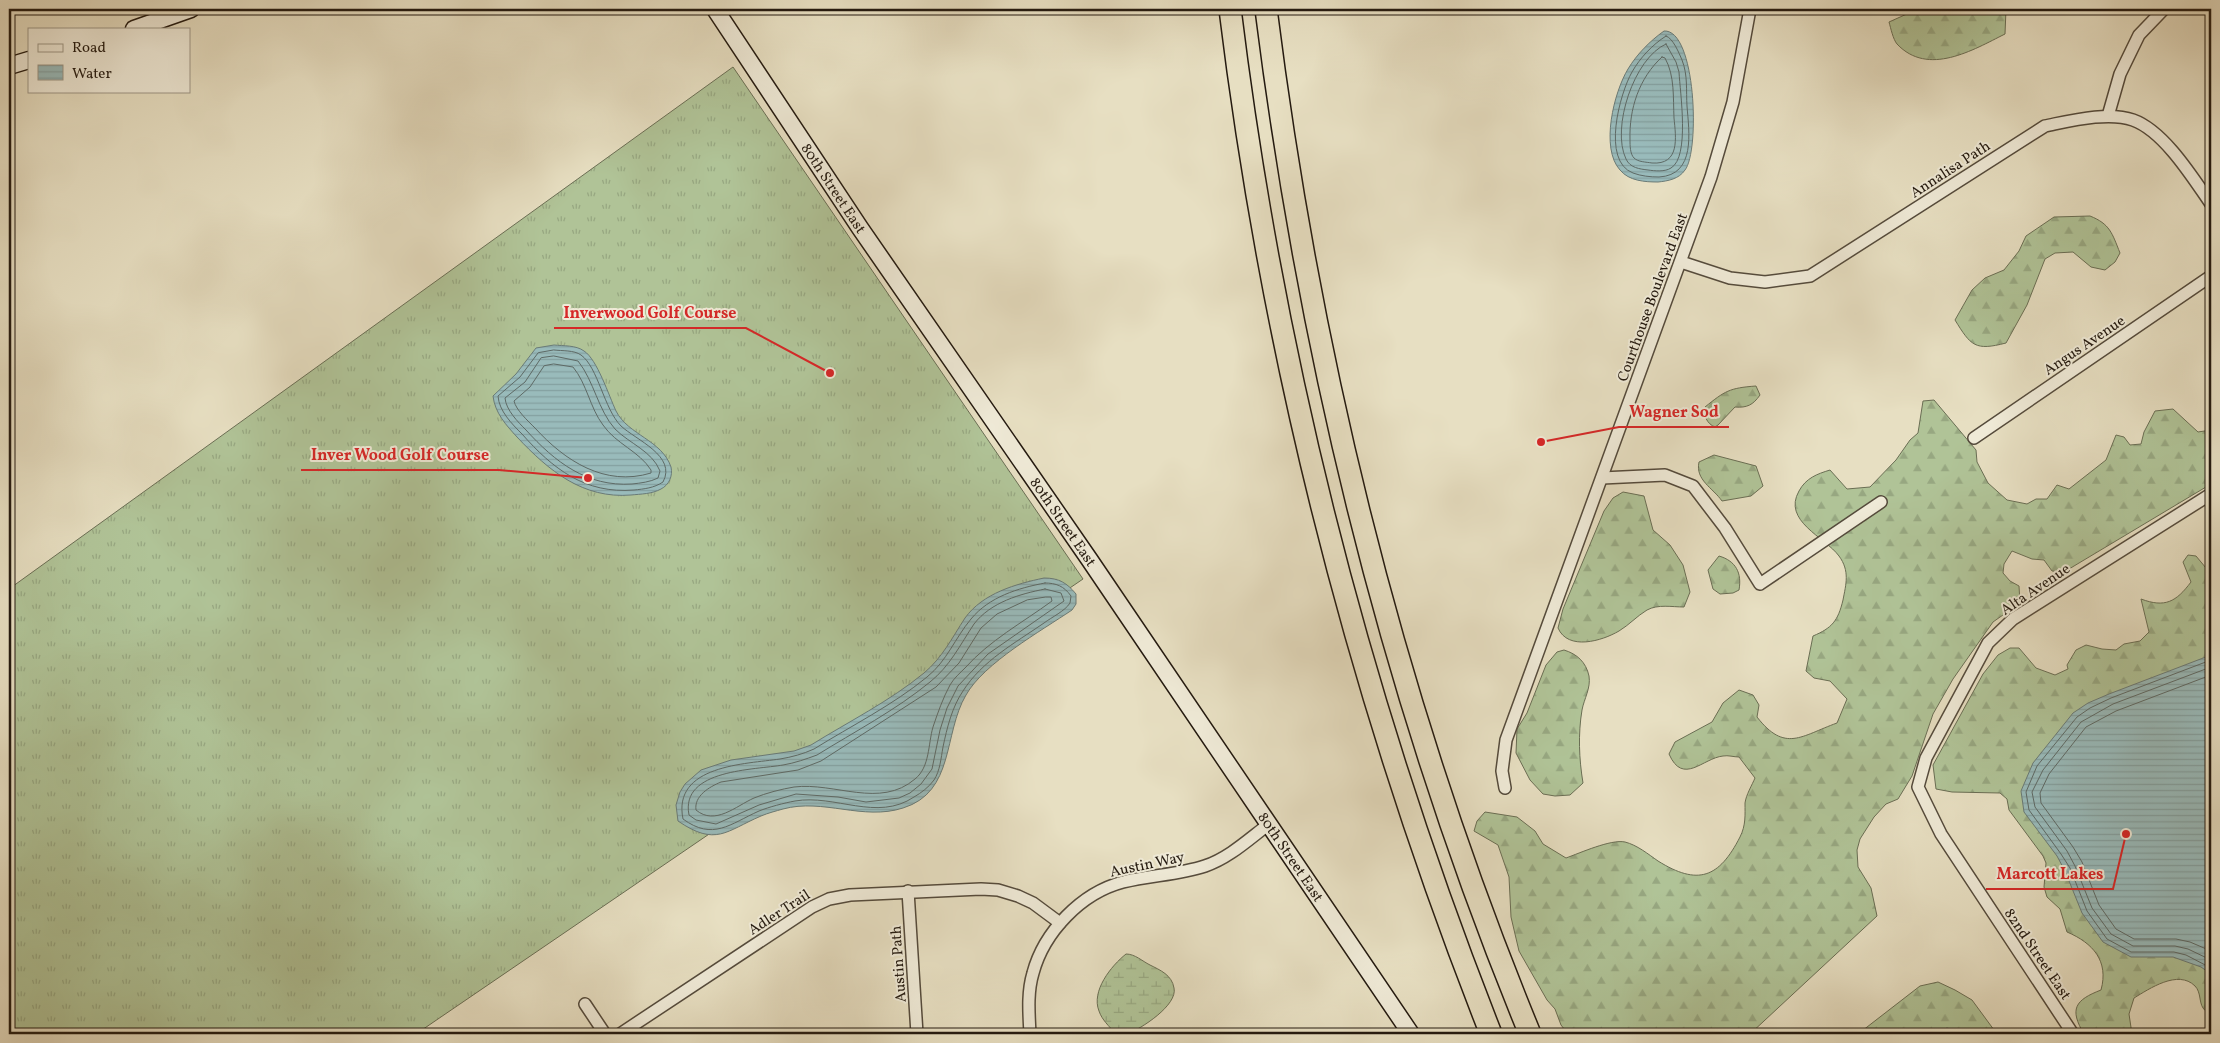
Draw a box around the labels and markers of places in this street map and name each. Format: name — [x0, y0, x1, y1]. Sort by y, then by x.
callout: Inverwood Golf Course — [554, 297, 746, 328]
callout: Wagner Sod — [1619, 396, 1729, 427]
callout: Inver Wood Golf Course — [301, 439, 499, 470]
callout: Marcott Lakes — [1986, 858, 2113, 889]

